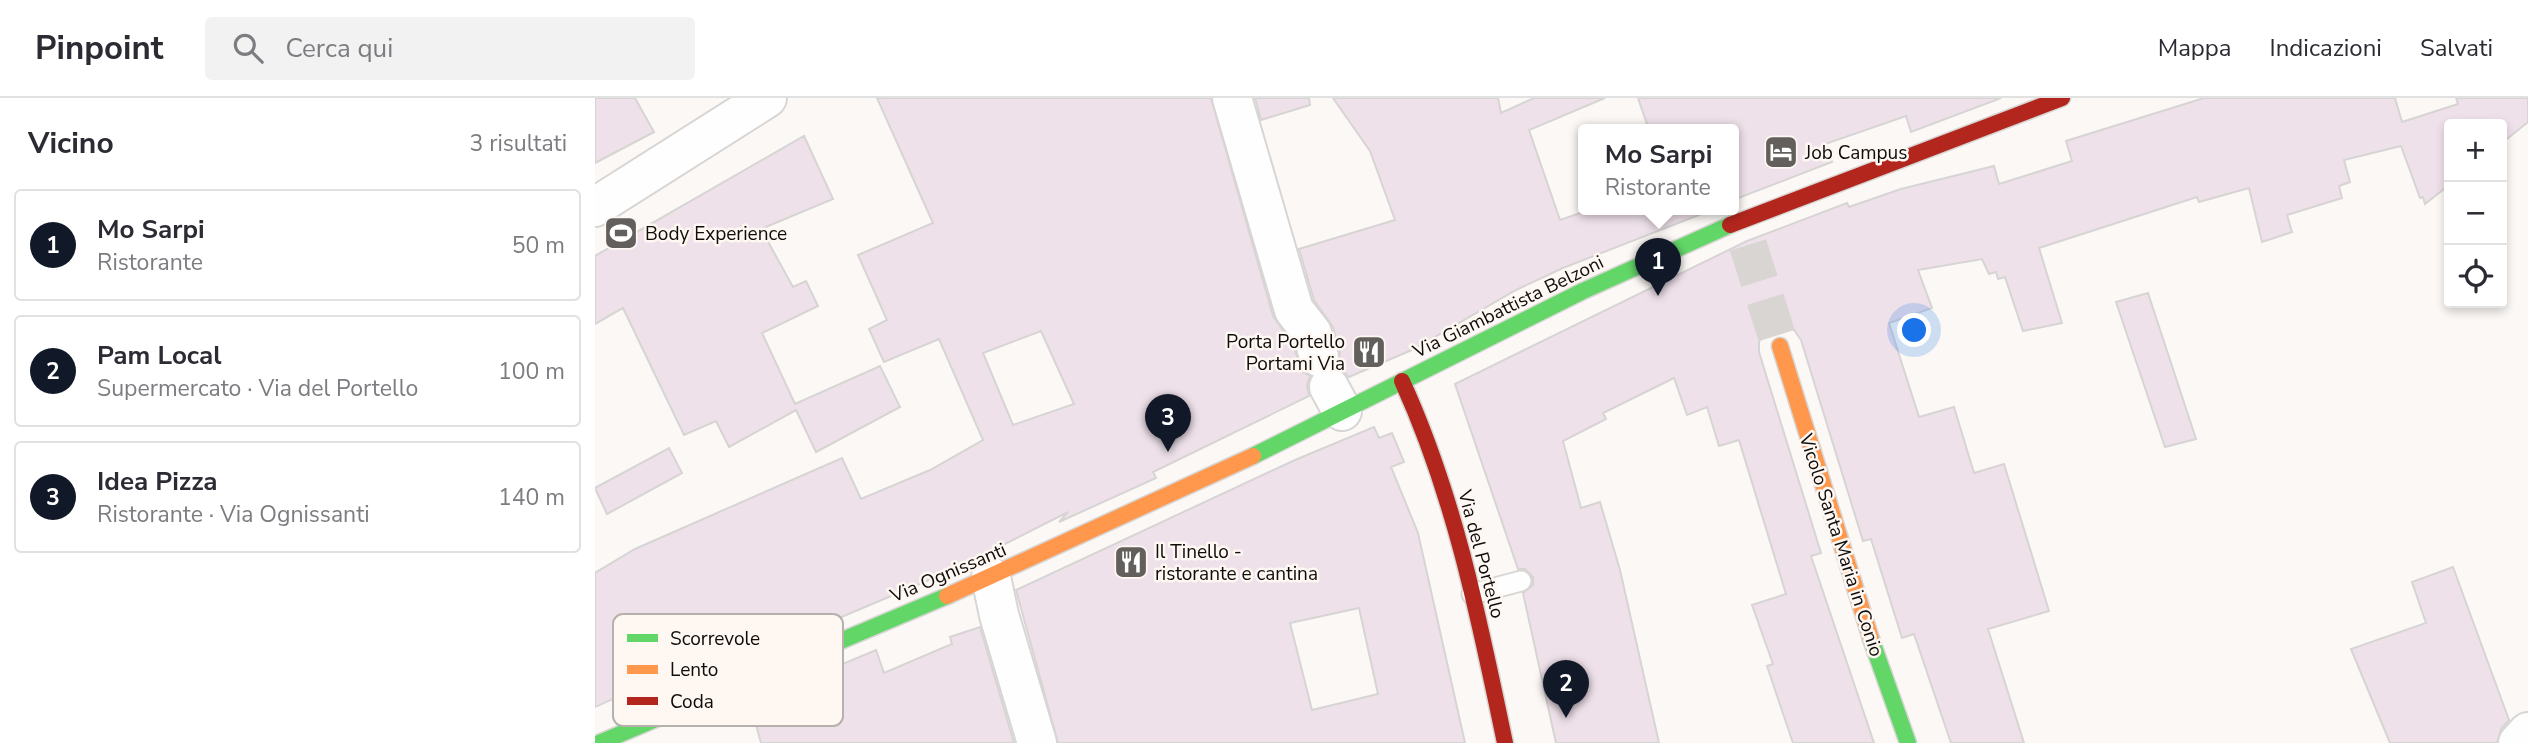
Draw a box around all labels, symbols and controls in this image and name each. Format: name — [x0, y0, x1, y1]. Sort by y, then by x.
search box — [205, 17, 695, 80]
text: Pinpoint — [35, 26, 163, 71]
icon: search — [229, 29, 267, 67]
text: Cerca qui — [285, 31, 393, 66]
text: Mappa — [2158, 32, 2232, 64]
text: Indicazioni — [2270, 32, 2382, 64]
text: Salvati — [2420, 32, 2493, 64]
map controls — [2444, 119, 2507, 308]
button: + — [2444, 119, 2507, 182]
text: Vicino — [28, 123, 114, 164]
popup — [1578, 124, 1739, 215]
text: 3 risultati — [470, 128, 567, 159]
hotel icon: Job Campus — [1762, 133, 1800, 171]
text: Mo Sarpi — [1605, 137, 1712, 172]
place label: Job Campus — [1804, 140, 1907, 166]
text: Ristorante — [1605, 172, 1711, 203]
button: − — [2444, 182, 2507, 245]
text: Mo Sarpi — [97, 212, 205, 247]
sports icon: Body Experience — [602, 214, 640, 252]
place label: Body Experience — [645, 221, 787, 247]
text: 1 — [46, 230, 60, 261]
text: 50 m — [512, 230, 565, 261]
pin: 1 — [1635, 238, 1681, 296]
button: locate — [2444, 245, 2507, 308]
text: Ristorante — [97, 247, 203, 278]
street label: Via Giambattista Belzoni — [1408, 249, 1608, 365]
your location — [1897, 313, 1931, 347]
place label: Porta Portello Portami Via — [1226, 329, 1345, 377]
restaurant icon: Porta Portello Portami Via — [1350, 333, 1388, 371]
text: Pam Local — [97, 338, 222, 373]
text: 2 — [46, 356, 60, 387]
text: 100 m — [498, 356, 565, 387]
text: Supermercato · Via del Portello — [97, 373, 418, 404]
pin: 3 — [1145, 394, 1191, 452]
street label: Vicolo Santa Maria in Conio — [1792, 430, 1889, 660]
text: Idea Pizza — [97, 464, 218, 499]
text: 3 — [46, 482, 60, 513]
text: 140 m — [498, 482, 565, 513]
street label: Via del Portello — [1451, 486, 1511, 621]
text: Ristorante · Via Ognissanti — [97, 499, 370, 530]
street label: Via Ognissanti — [886, 537, 1010, 609]
place label: Il Tinello - ristorante e cantina — [1155, 539, 1318, 587]
restaurant icon: Il Tinello - ristorante e cantina — [1112, 543, 1150, 581]
legend — [613, 614, 843, 726]
text: Scorrevole — [670, 626, 760, 652]
text: Lento — [670, 657, 718, 683]
pin: 2 — [1543, 660, 1589, 718]
text: Coda — [670, 689, 714, 715]

